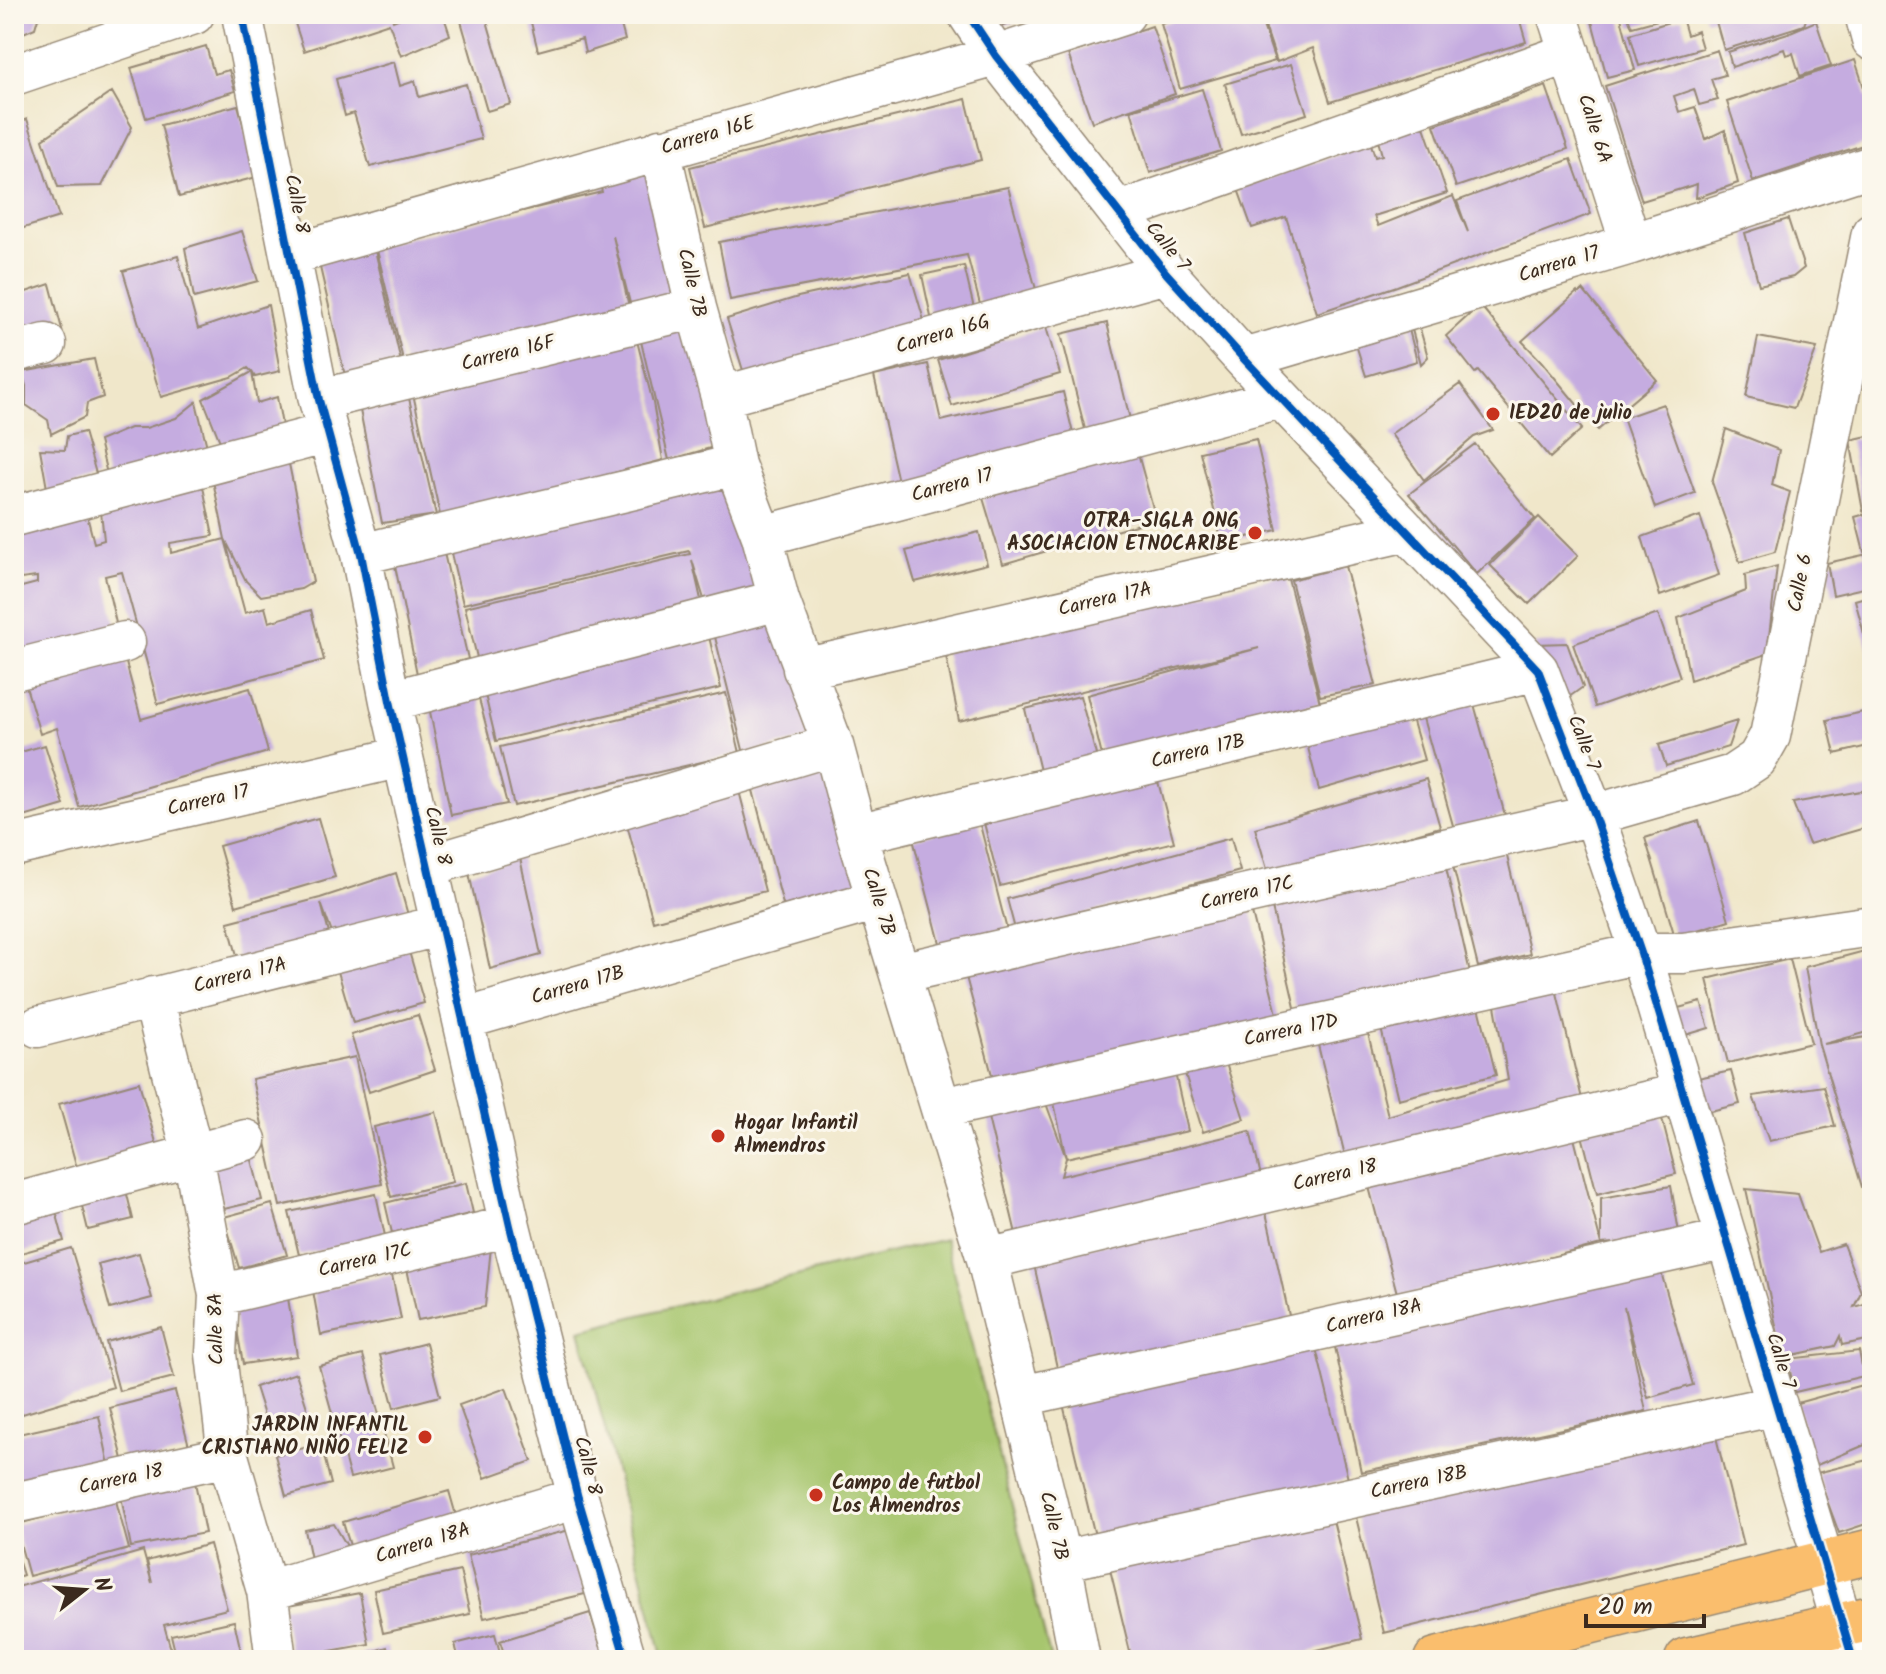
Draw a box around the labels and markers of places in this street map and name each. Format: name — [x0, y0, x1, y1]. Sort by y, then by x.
place label: IED20 de julio — [1509, 398, 1632, 430]
marker: IED20 de julio — [1484, 405, 1502, 423]
place label: OTRA-SIGLA ONG ASOCIACION ETNOCARIBE — [1007, 506, 1240, 561]
marker: OTRA-SIGLA ONG ASOCIACION ETNOCARIBE — [1246, 524, 1264, 542]
place label: Hogar Infantil Almendros — [734, 1108, 858, 1163]
marker: Hogar Infantil Almendros — [709, 1127, 727, 1145]
place label: JARDIN INFANTIL CRISTIANO NIÑO FELIZ — [202, 1410, 409, 1465]
marker: JARDIN INFANTIL CRISTIANO NIÑO FELIZ — [416, 1428, 434, 1446]
place label: Campo de futbol Los Almendros — [832, 1468, 981, 1523]
marker: Campo de futbol Los Almendros — [807, 1486, 825, 1504]

